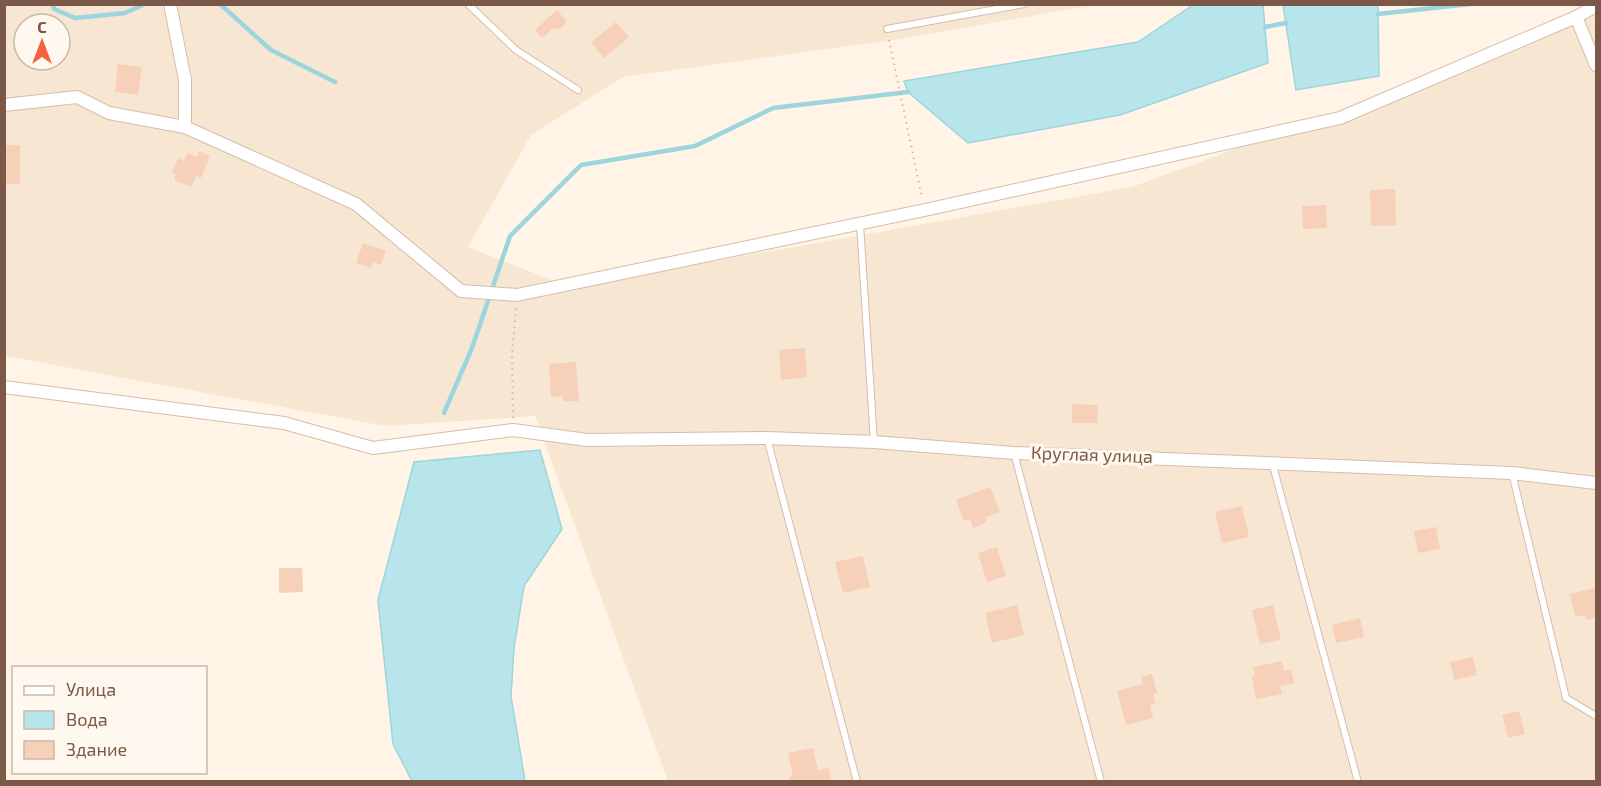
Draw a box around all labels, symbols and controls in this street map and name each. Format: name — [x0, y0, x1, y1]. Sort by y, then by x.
north arrow — [12, 12, 72, 72]
text: С — [37, 17, 47, 36]
street label: Круглая улица — [1031, 441, 1153, 467]
legend — [12, 666, 207, 774]
text: Улица — [66, 678, 116, 700]
text: Вода — [66, 708, 108, 730]
text: Здание — [66, 738, 127, 760]

